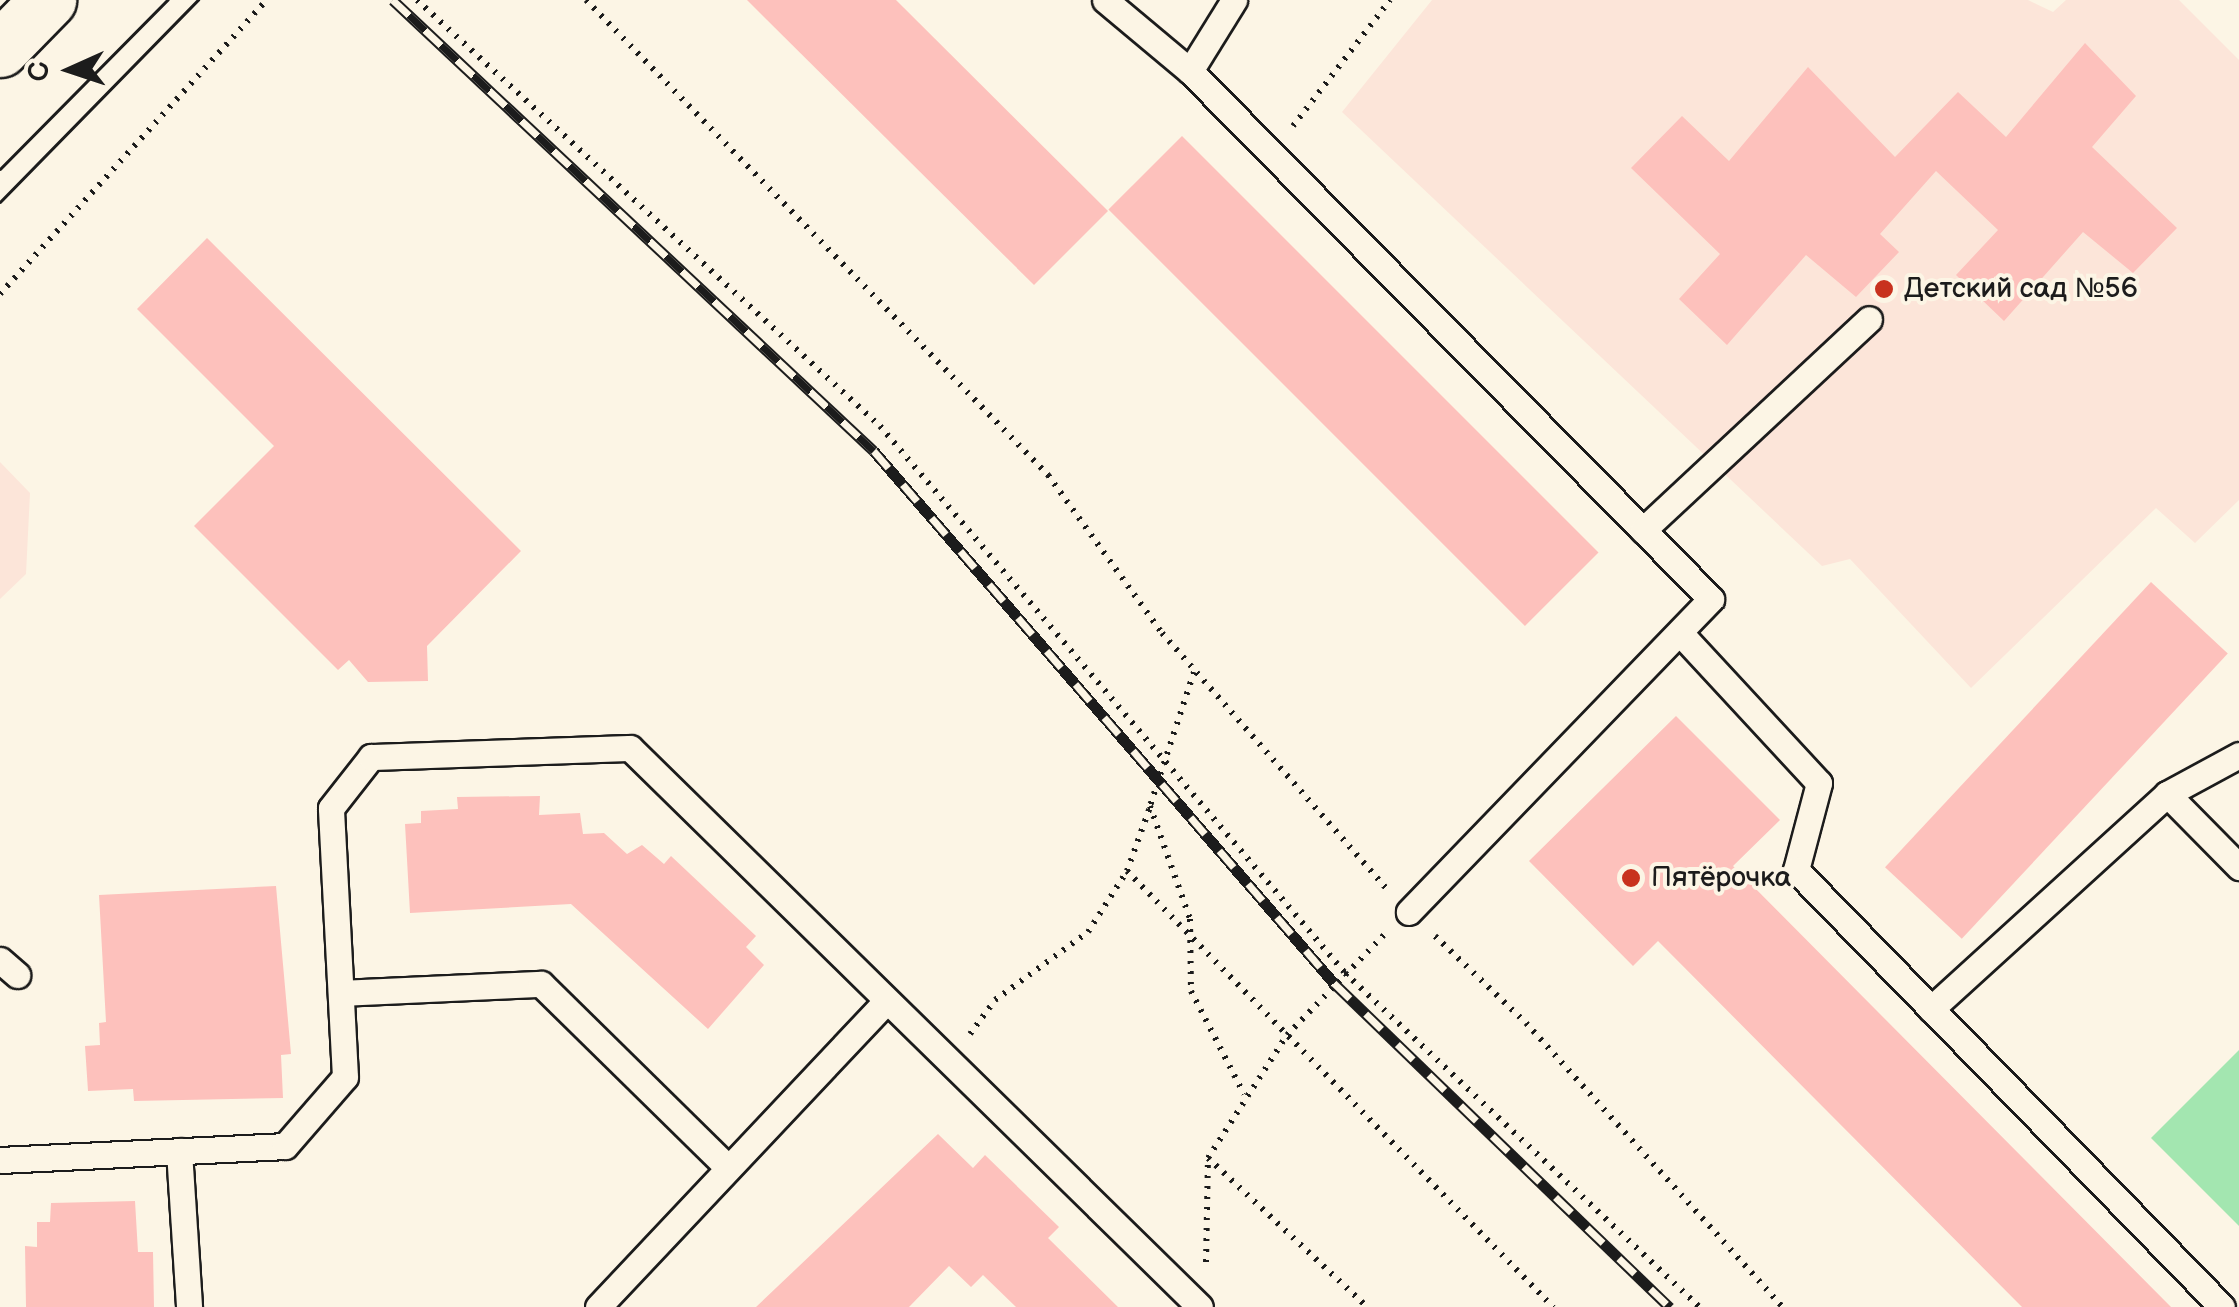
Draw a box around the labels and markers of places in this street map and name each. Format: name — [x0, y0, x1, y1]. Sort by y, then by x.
place label: Детский сад №56 — [1904, 272, 2138, 306]
marker: Детский сад №56 — [1873, 278, 1895, 300]
place label: Пятёрочка — [1651, 861, 1791, 895]
marker: Пятёрочка — [1620, 867, 1642, 889]

